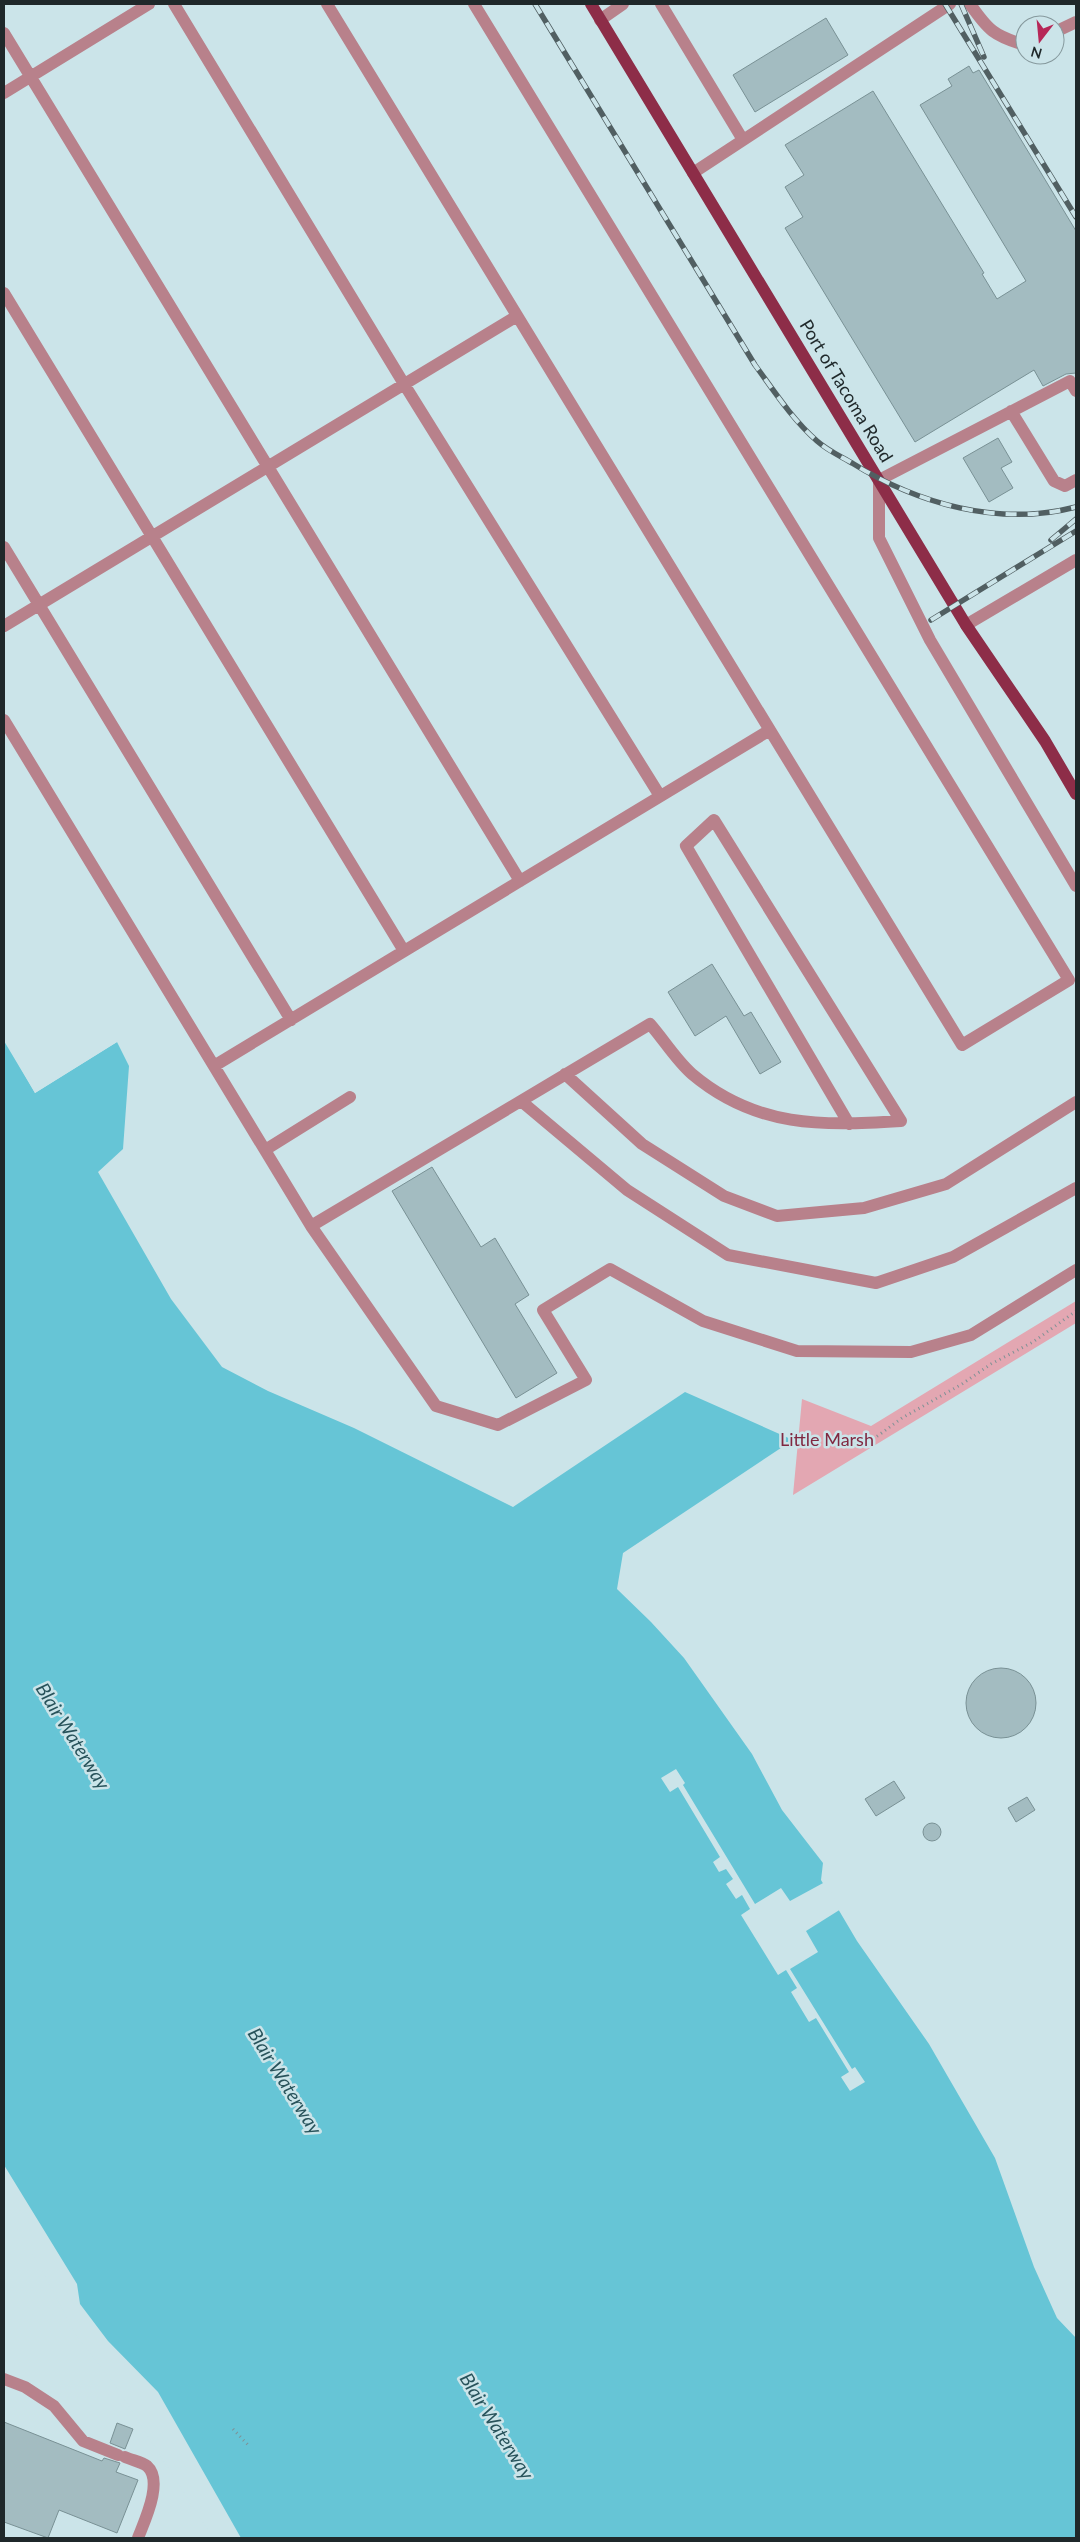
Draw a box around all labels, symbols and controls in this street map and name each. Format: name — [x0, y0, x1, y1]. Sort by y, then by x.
north arrow — [1015, 15, 1065, 65]
text: N — [1029, 43, 1044, 63]
street label: Port of Tacoma Road — [796, 315, 898, 466]
park label: Little Marsh — [780, 1428, 874, 1450]
water label: Blair Waterway — [32, 1678, 116, 1794]
water label: Blair Waterway — [244, 2023, 328, 2139]
water label: Blair Waterway — [456, 2368, 540, 2484]

